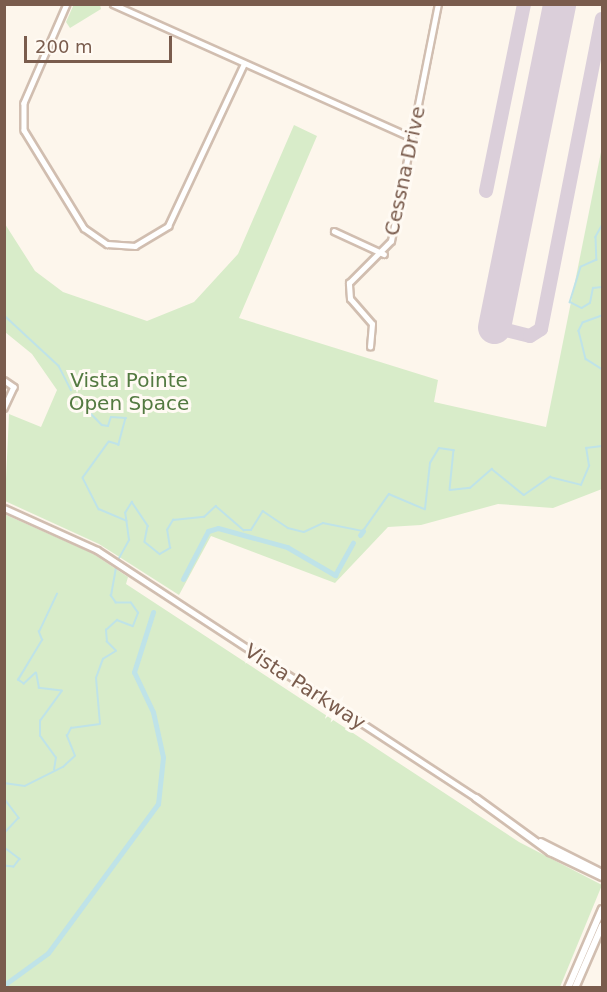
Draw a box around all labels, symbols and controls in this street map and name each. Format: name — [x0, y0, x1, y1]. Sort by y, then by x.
scale bar — [27, 24, 176, 62]
text: 200 m — [35, 36, 93, 57]
street label: Cessna Drive — [380, 104, 430, 238]
park label: Vista Pointe Open Space — [69, 368, 189, 415]
street label: Vista Parkway — [240, 639, 370, 735]

